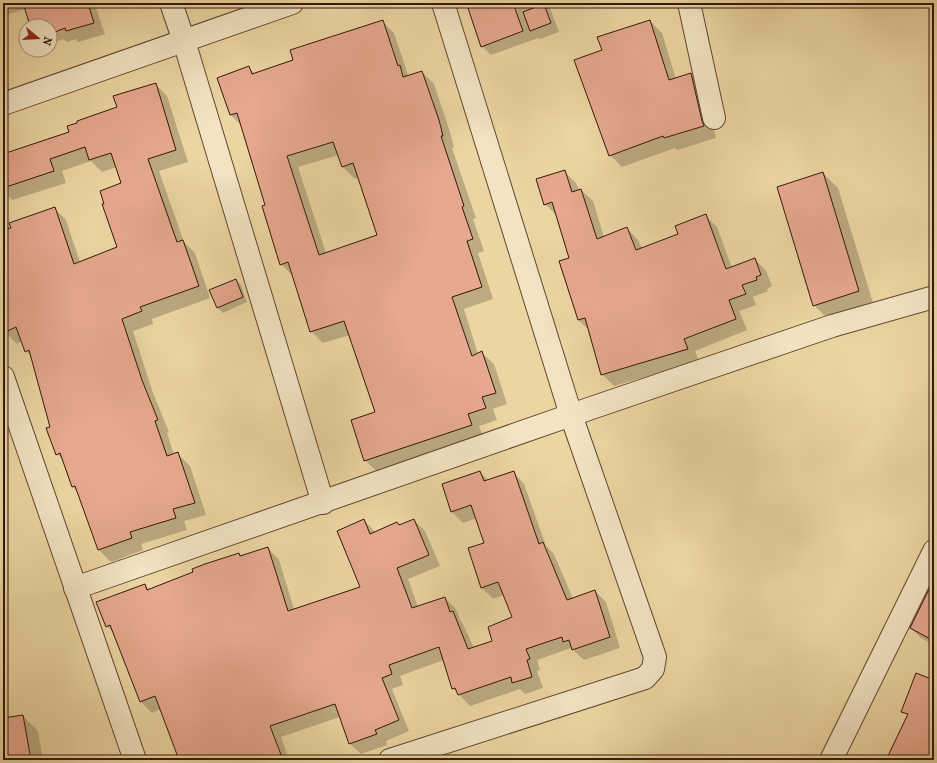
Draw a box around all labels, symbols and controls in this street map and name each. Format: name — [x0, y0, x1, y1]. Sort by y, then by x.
north arrow — [18, 18, 58, 58]
text: N — [39, 35, 55, 48]

